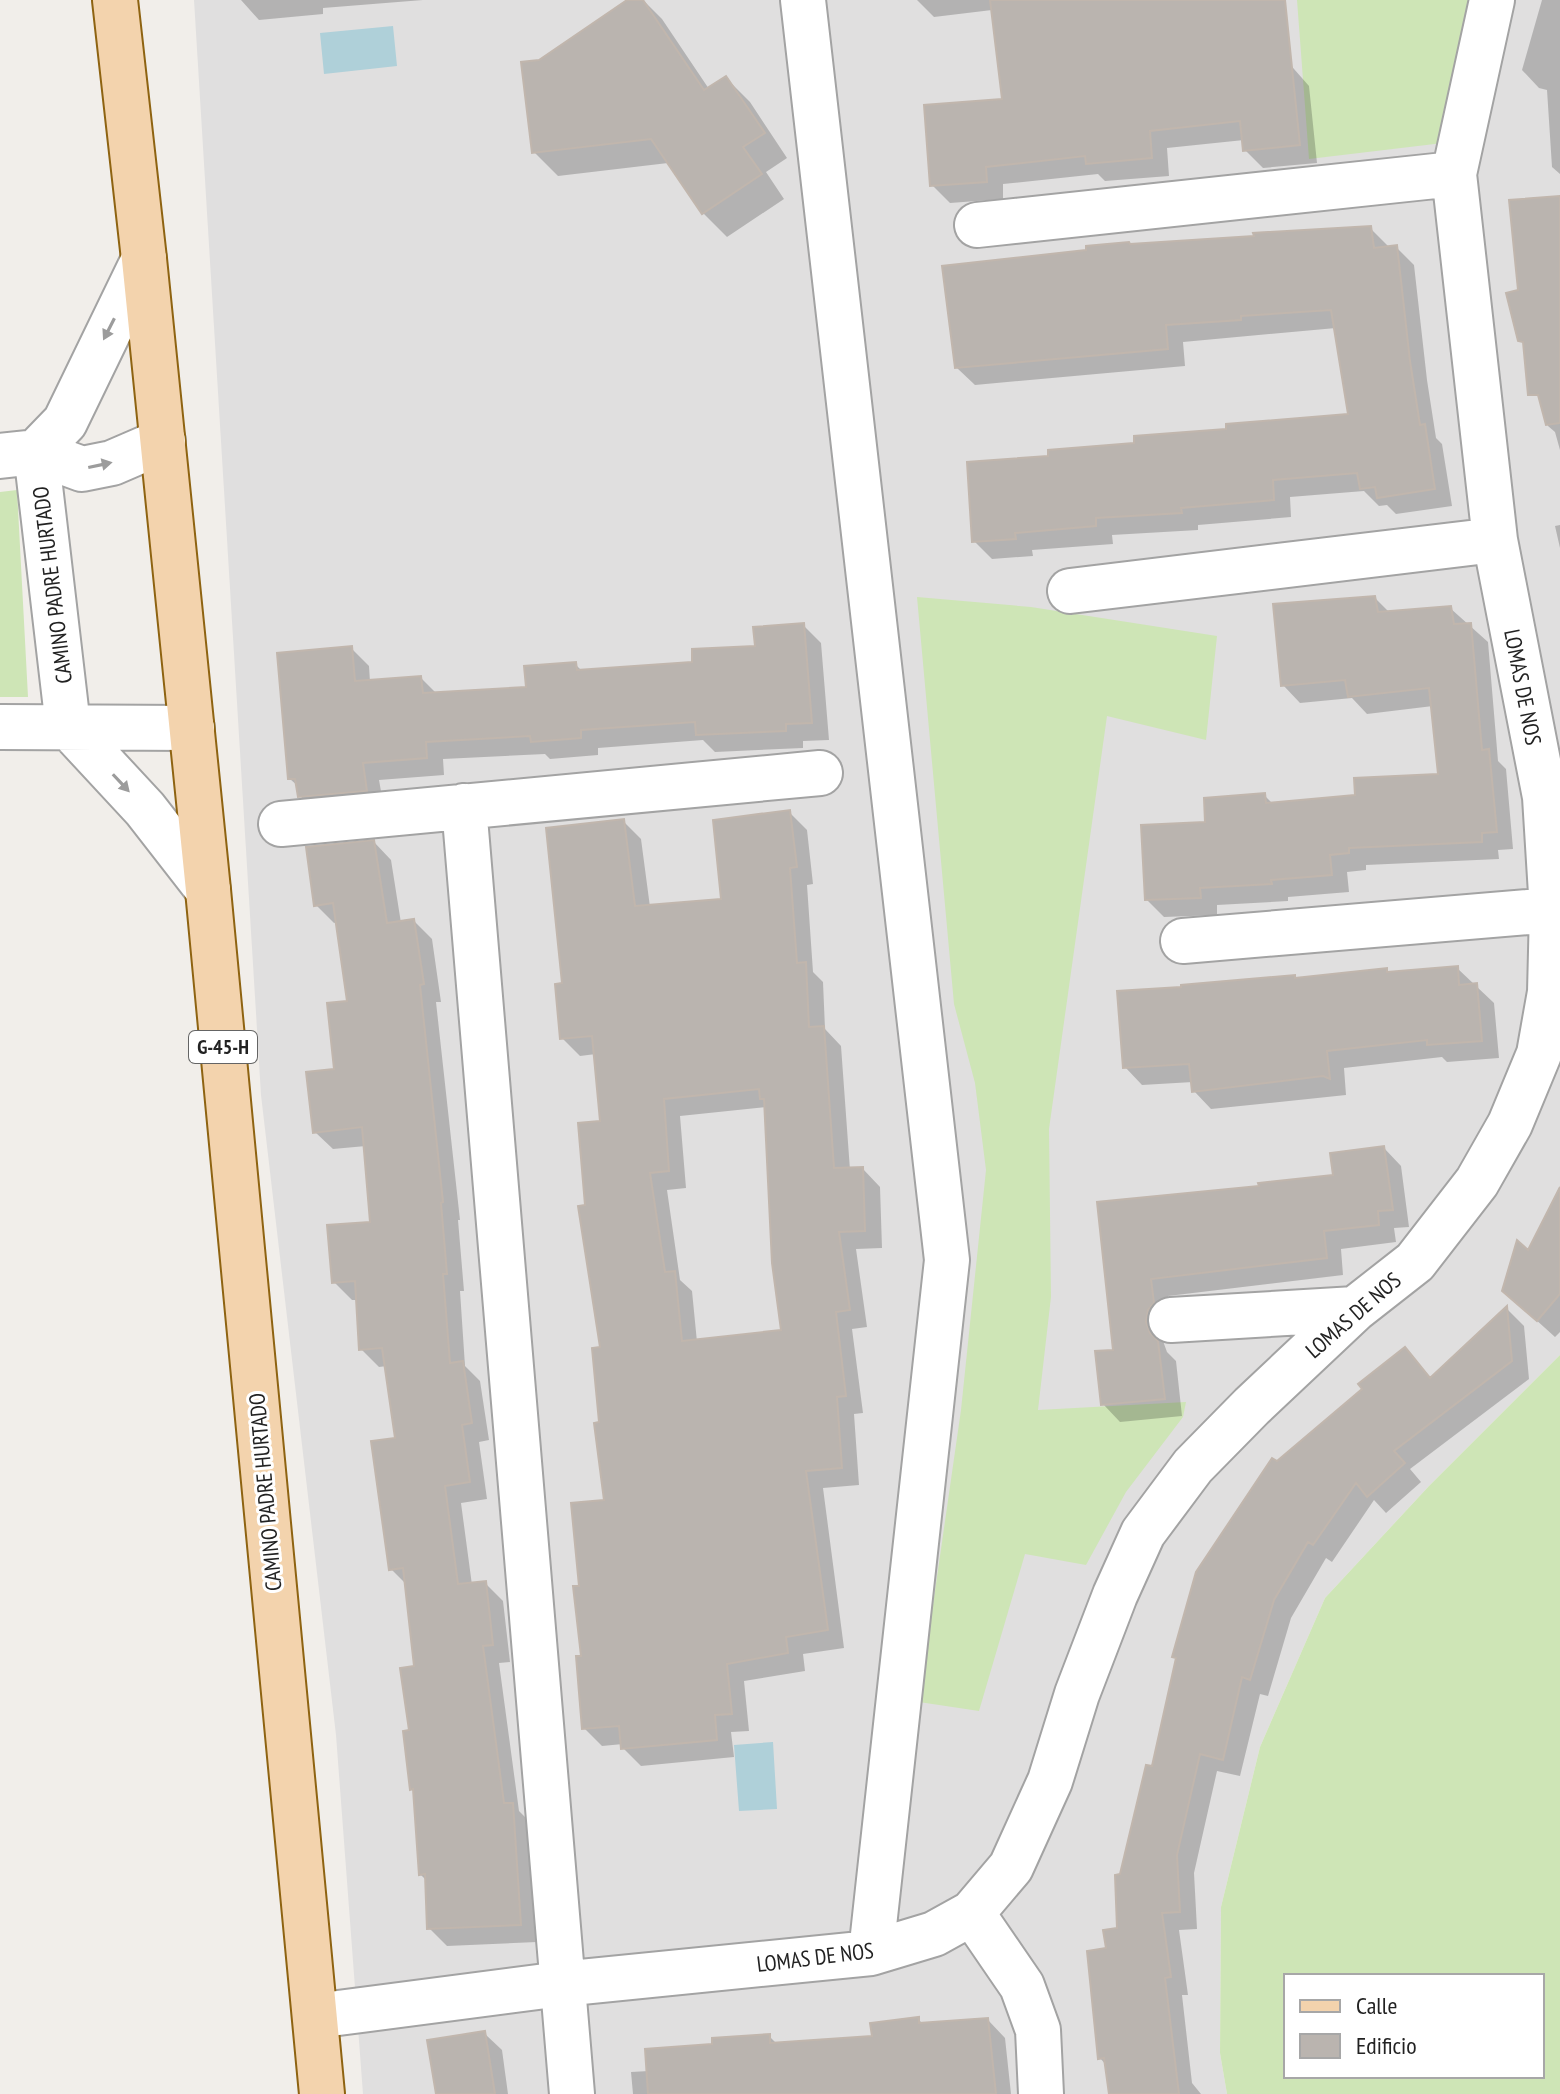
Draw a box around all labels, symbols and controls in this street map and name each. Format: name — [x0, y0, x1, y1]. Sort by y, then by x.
one-way arrow — [103, 317, 116, 340]
one-way arrow — [88, 458, 113, 471]
street label: CAMINO PADRE HURTADO — [26, 485, 78, 685]
street label: LOMAS DE NOS — [1498, 627, 1548, 747]
one-way arrow — [112, 774, 130, 793]
road number: G-45-H — [189, 1031, 257, 1063]
street label: LOMAS DE NOS — [1299, 1266, 1407, 1364]
street label: CAMINO PADRE HURTADO — [242, 1392, 288, 1592]
street label: LOMAS DE NOS — [755, 1936, 875, 1978]
legend — [1284, 1974, 1544, 2078]
text: Calle — [1356, 1990, 1397, 2021]
text: Edificio — [1356, 2030, 1417, 2061]

